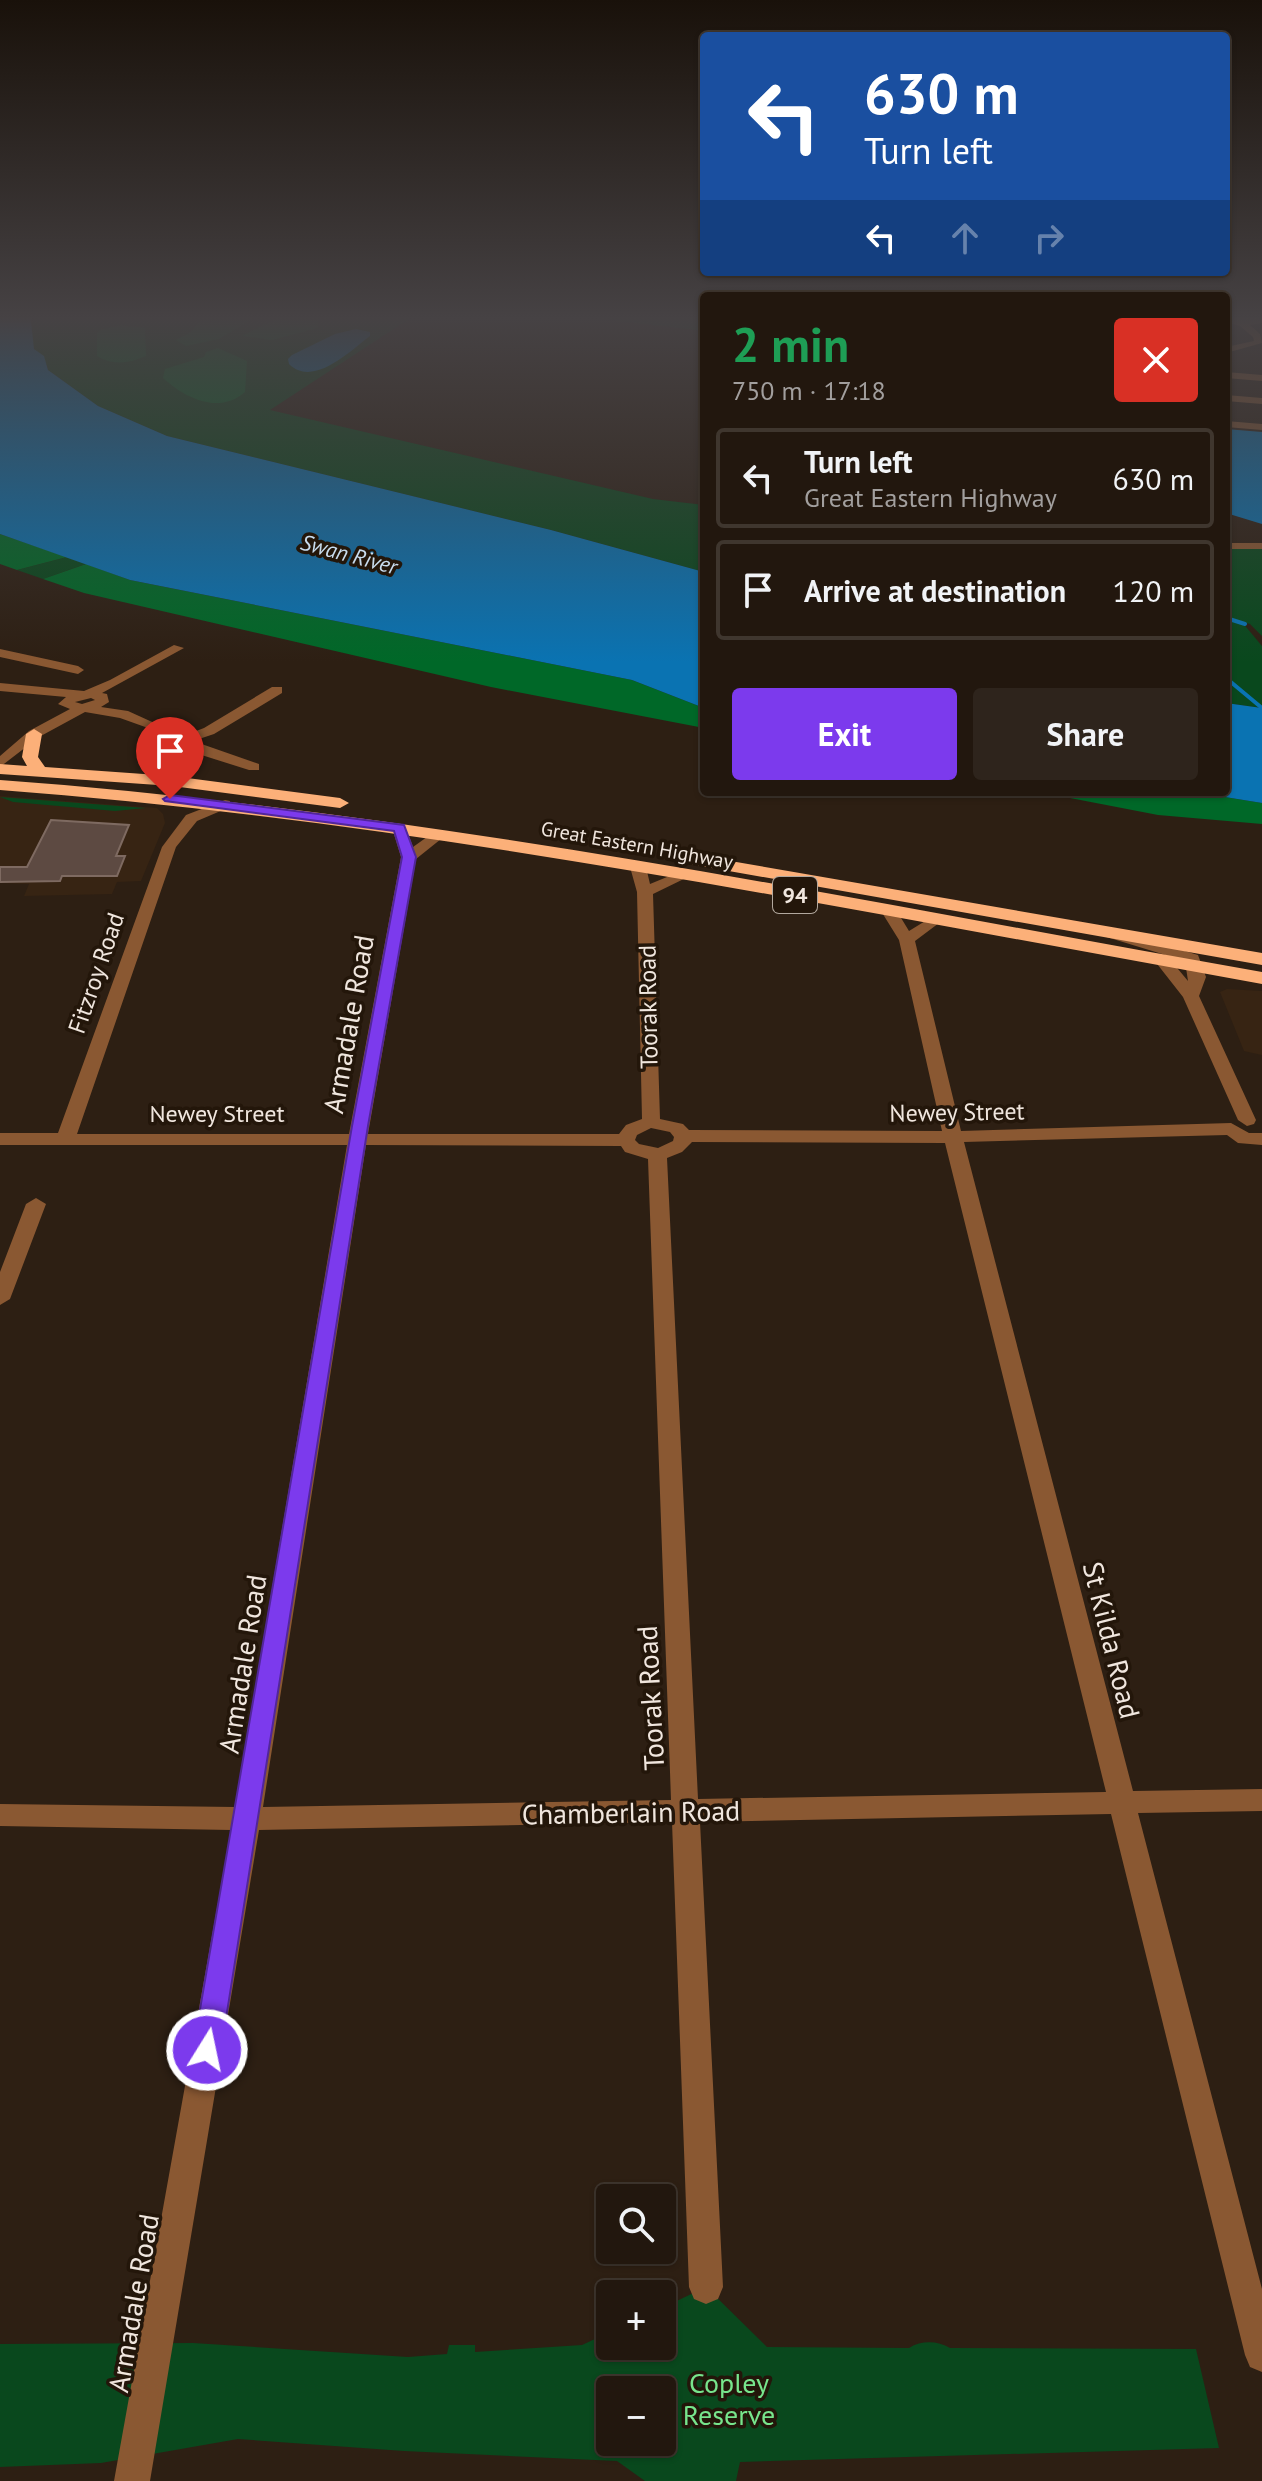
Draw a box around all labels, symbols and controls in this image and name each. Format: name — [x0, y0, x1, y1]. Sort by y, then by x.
text: 630 m — [864, 57, 1019, 129]
icon: left — [732, 64, 836, 168]
text: Turn left — [864, 127, 993, 174]
icon: left — [859, 216, 903, 260]
icon: ahead — [943, 216, 987, 260]
icon: right — [1027, 216, 1071, 260]
text: 2 min — [732, 313, 849, 375]
button: close — [1114, 318, 1198, 402]
text: 750 m · 17:18 — [732, 374, 886, 407]
text: Turn left — [804, 442, 912, 481]
icon: left — [736, 456, 780, 500]
text: 630 m — [1113, 459, 1194, 498]
text: Great Eastern Highway — [804, 481, 1057, 514]
water label: Swan River — [298, 528, 402, 581]
icon: arrive — [736, 568, 780, 612]
text: Arrive at destination — [804, 571, 1066, 610]
text: 120 m — [1113, 571, 1194, 610]
button: Exit — [732, 688, 957, 780]
button: Share — [973, 688, 1198, 780]
pin — [136, 717, 204, 799]
icon: arrive — [148, 729, 192, 773]
street label: Great Eastern Highway — [539, 815, 736, 875]
road number: 94 — [773, 877, 817, 913]
street label: Fitzroy Road — [61, 908, 131, 1038]
street label: Armadale Road — [314, 932, 382, 1116]
street label: Toorak Road — [631, 945, 665, 1069]
street label: Newey Street — [889, 1095, 1025, 1129]
street label: Newey Street — [149, 1098, 285, 1129]
street label: St Kilda Road — [1075, 1558, 1149, 1722]
street label: Armadale Road — [210, 1572, 274, 1756]
street label: Toorak Road — [628, 1625, 672, 1771]
street label: Chamberlain Road — [521, 1792, 741, 1832]
position arrow — [165, 2008, 249, 2092]
map controls — [596, 2184, 676, 2456]
button: search — [596, 2184, 676, 2264]
street label: Armadale Road — [99, 2211, 167, 2395]
button: + — [596, 2280, 676, 2360]
park label: Copley Reserve — [683, 2364, 775, 2433]
button: − — [596, 2376, 676, 2456]

